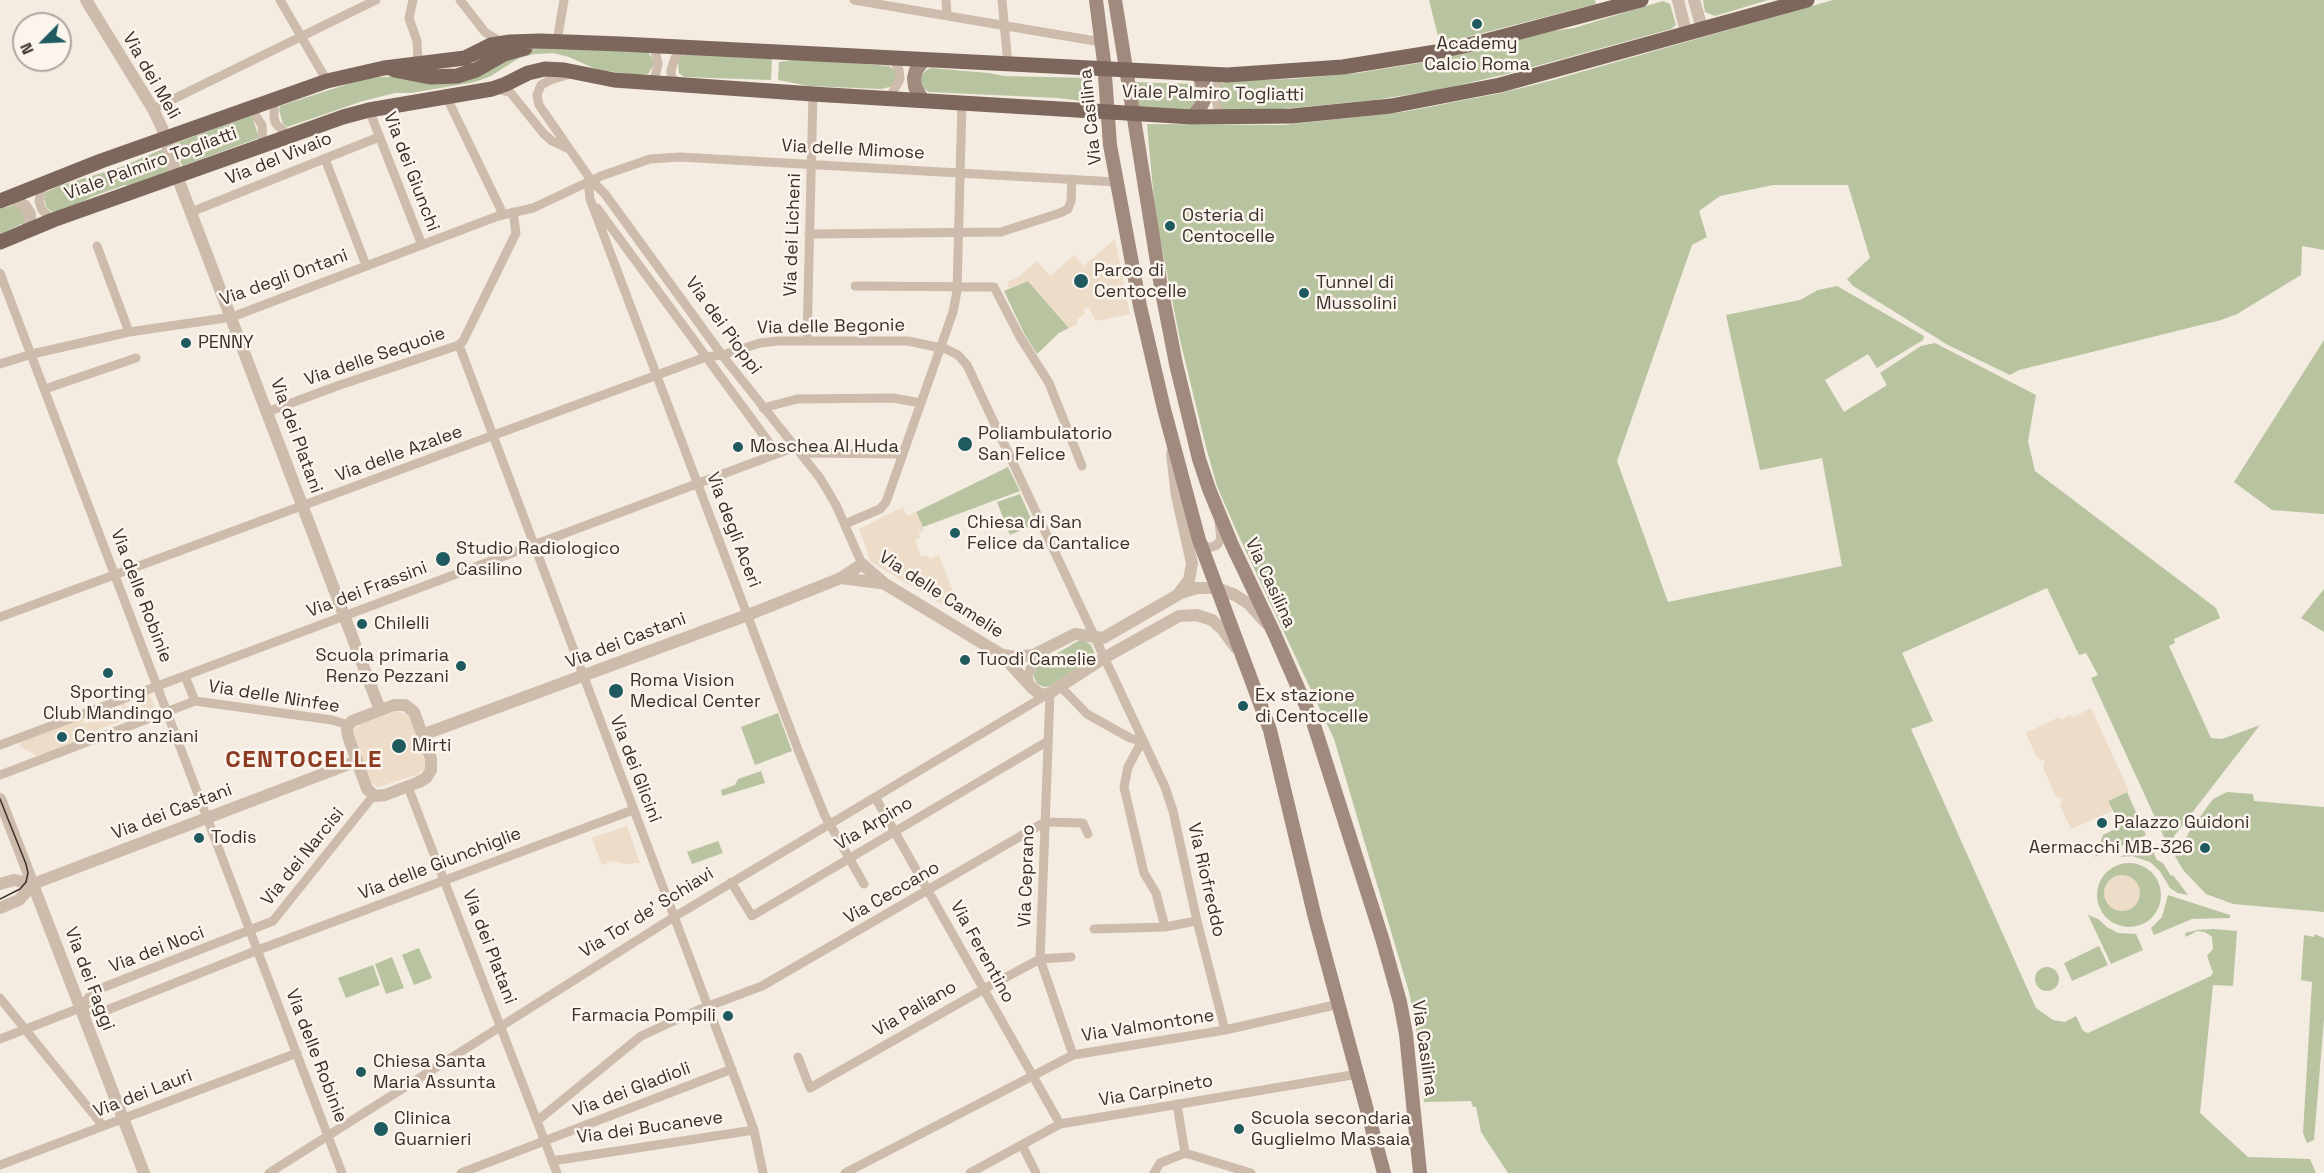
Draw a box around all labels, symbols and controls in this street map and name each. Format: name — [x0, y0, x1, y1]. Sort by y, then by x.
north arrow — [12, 12, 72, 72]
marker: Academy Calcio Roma — [1470, 17, 1484, 31]
street label: Via dei Meli — [117, 29, 185, 123]
place label: Academy Calcio Roma — [1424, 33, 1530, 76]
text: N — [15, 40, 39, 58]
street label: Via Casilina — [1075, 68, 1107, 166]
street label: Viale Palmiro Togliatti — [1122, 82, 1304, 106]
street label: Via dei Giunchi — [378, 109, 444, 235]
street label: Viale Palmiro Togliatti — [62, 123, 240, 205]
street label: Via del Vivaio — [223, 128, 335, 190]
street label: Via delle Mimose — [781, 135, 925, 165]
street label: Via dei Licheni — [780, 173, 806, 297]
place label: Osteria di Centocelle — [1182, 205, 1275, 248]
marker: Osteria di Centocelle — [1163, 219, 1177, 233]
street label: Via degli Ontani — [217, 245, 351, 311]
place label: Parco di Centocelle — [1094, 260, 1187, 302]
marker: Parco di Centocelle — [1072, 272, 1090, 290]
place label: Tunnel di Mussolini — [1316, 272, 1397, 314]
street label: Via dei Pioppi — [680, 273, 766, 379]
marker: Tunnel di Mussolini — [1297, 286, 1311, 300]
street label: Via delle Begonie — [757, 315, 905, 339]
street label: Via delle Sequoie — [302, 323, 448, 391]
place label: PENNY — [198, 332, 254, 354]
marker: PENNY — [179, 336, 193, 350]
street label: Via dei Platani — [265, 376, 327, 496]
street label: Via delle Azalee — [333, 421, 465, 487]
place label: Poliambulatorio San Felice — [978, 423, 1112, 466]
marker: Poliambulatorio San Felice — [956, 435, 974, 453]
place label: Moschea Al Huda — [750, 436, 899, 458]
marker: Moschea Al Huda — [731, 440, 745, 454]
street label: Via degli Aceri — [701, 469, 765, 591]
place label: Chiesa di San Felice da Cantalice — [967, 512, 1130, 554]
street label: Via delle Robinie — [106, 526, 176, 666]
marker: Chiesa di San Felice da Cantalice — [948, 526, 962, 540]
street label: Via Casilina — [1240, 535, 1300, 631]
place label: Studio Radiologico Casilino — [456, 538, 620, 580]
street label: Via delle Camelie — [875, 547, 1007, 643]
marker: Studio Radiologico Casilino — [434, 550, 452, 568]
street label: Via dei Frassini — [304, 557, 430, 623]
street label: Via dei Castani — [563, 608, 689, 674]
place label: Chilelli — [374, 613, 429, 635]
marker: Chilelli — [355, 617, 369, 631]
place label: Scuola primaria Renzo Pezzani — [316, 645, 449, 688]
place label: Tuodì Camelie — [977, 649, 1096, 671]
marker: Tuodì Camelie — [958, 653, 972, 667]
marker: Scuola primaria Renzo Pezzani — [454, 659, 468, 673]
marker: Sporting Club Mandingo — [101, 666, 115, 680]
place label: Roma Vision Medical Center — [630, 670, 761, 712]
street label: Via delle Ninfee — [207, 676, 341, 718]
place label: Sporting Club Mandingo — [43, 682, 173, 724]
marker: Roma Vision Medical Center — [607, 682, 625, 700]
place label: Ex stazione di Centocelle — [1255, 685, 1369, 728]
marker: Ex stazione di Centocelle — [1236, 699, 1250, 713]
street label: Via dei Glicini — [605, 712, 665, 826]
place label: Centro anziani — [74, 726, 198, 748]
marker: Centro anziani — [55, 730, 69, 744]
place label: Mirti — [412, 735, 451, 757]
marker: Mirti — [390, 737, 408, 755]
district label: CENTOCELLE — [225, 746, 383, 774]
street label: Via dei Castani — [109, 779, 235, 845]
street label: Via Arpino — [831, 792, 917, 856]
street label: Via dei Narcisi — [257, 804, 349, 910]
place label: Palazzo Guidoni — [2114, 812, 2249, 834]
marker: Palazzo Guidoni — [2095, 816, 2109, 830]
street label: Via Riofreddo — [1182, 821, 1230, 939]
street label: Via delle Giunchiglie — [356, 823, 524, 905]
street label: Via Ceprano — [1014, 824, 1040, 928]
place label: Todis — [211, 827, 256, 849]
marker: Todis — [192, 831, 206, 845]
place label: Aermacchi MB-326 — [2029, 837, 2193, 859]
marker: Aermacchi MB-326 — [2198, 841, 2212, 855]
street label: Via Ceccano — [840, 857, 944, 929]
street label: Via Tor de' Schiavi — [576, 863, 718, 963]
street label: Via dei Platani — [457, 887, 521, 1007]
street label: Via Ferentino — [945, 897, 1019, 1007]
street label: Via dei Noci — [106, 922, 208, 978]
street label: Via dei Faggi — [59, 924, 119, 1034]
street label: Via Paliano — [869, 976, 961, 1042]
street label: Via delle Robinie — [281, 986, 351, 1126]
street label: Via Casilina — [1407, 999, 1441, 1097]
place label: Farmacia Pompili — [572, 1005, 716, 1027]
street label: Via Valmontone — [1080, 1005, 1216, 1047]
marker: Farmacia Pompili — [721, 1009, 735, 1023]
place label: Chiesa Santa Maria Assunta — [373, 1051, 496, 1094]
street label: Via dei Gladioli — [570, 1058, 694, 1122]
street label: Via dei Lauri — [91, 1065, 195, 1123]
marker: Chiesa Santa Maria Assunta — [354, 1065, 368, 1079]
street label: Via Carpineto — [1097, 1070, 1215, 1112]
street label: Via dei Bucaneve — [576, 1107, 724, 1149]
place label: Clinica Guarnieri — [394, 1108, 471, 1150]
place label: Scuola secondaria Guglielmo Massaia — [1251, 1108, 1411, 1150]
marker: Clinica Guarnieri — [372, 1120, 390, 1138]
marker: Scuola secondaria Guglielmo Massaia — [1232, 1122, 1246, 1136]

